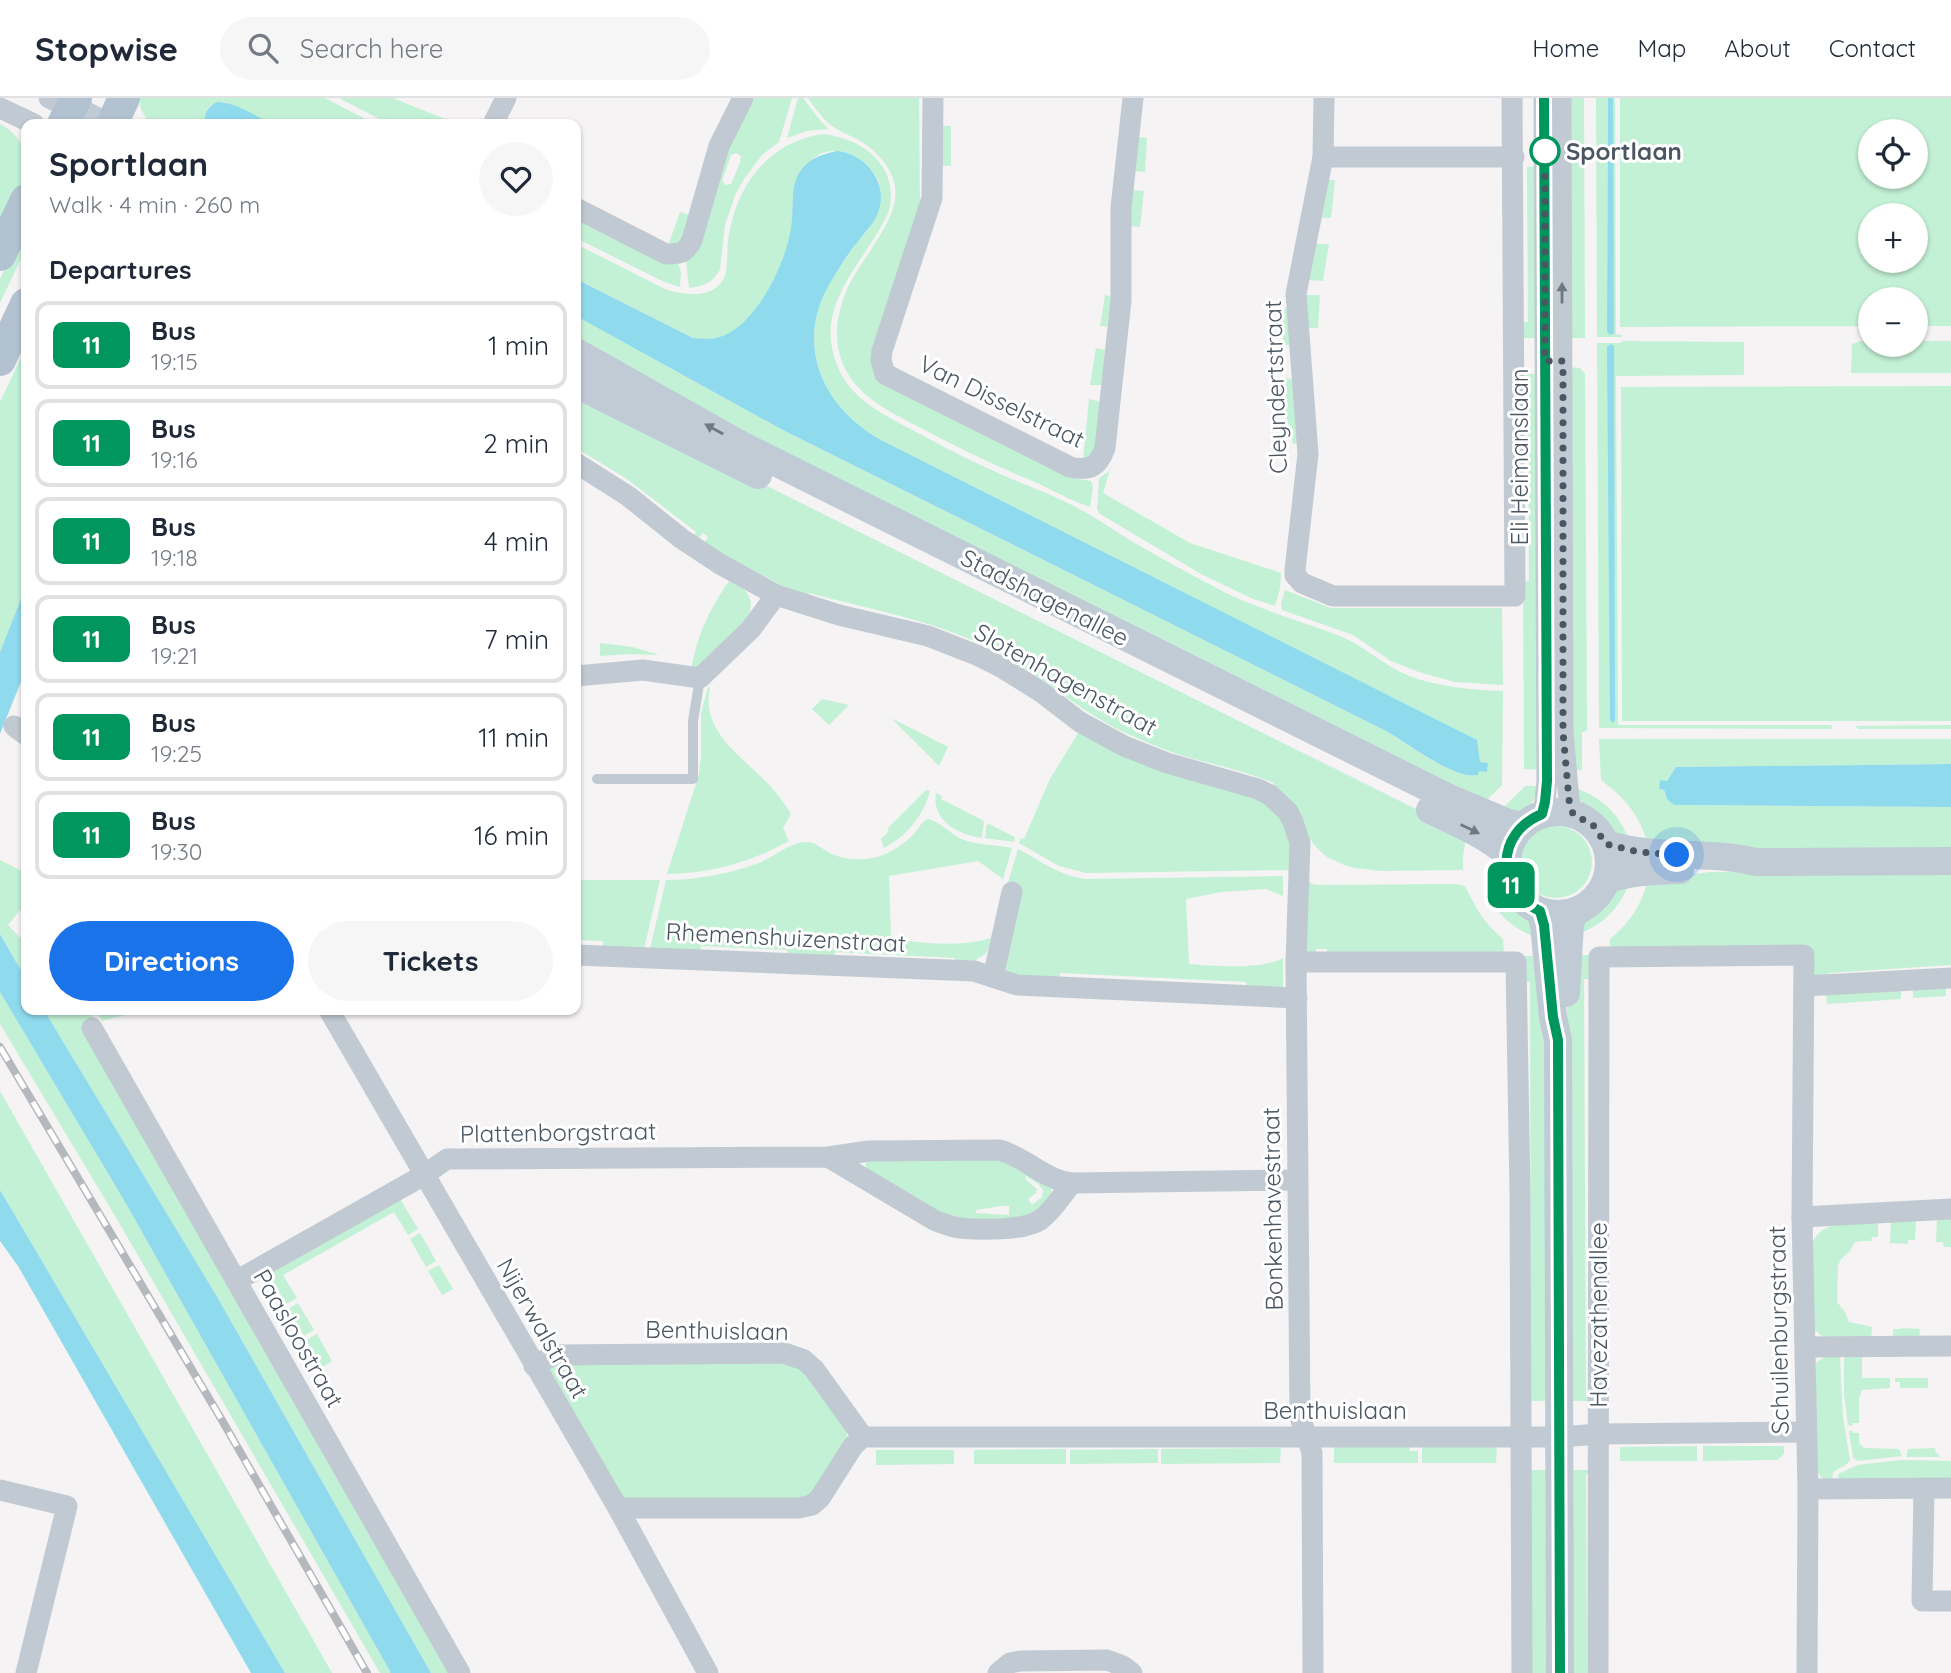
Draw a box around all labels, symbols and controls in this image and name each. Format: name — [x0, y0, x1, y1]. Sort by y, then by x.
search box — [220, 17, 710, 80]
text: Stopwise — [35, 28, 178, 69]
icon: search — [244, 29, 282, 67]
text: Search here — [300, 32, 443, 65]
text: Home — [1532, 33, 1599, 63]
text: Map — [1637, 33, 1686, 63]
text: About — [1724, 33, 1791, 63]
text: Contact — [1829, 33, 1916, 63]
map controls — [1858, 119, 1928, 357]
button: locate — [1858, 119, 1928, 189]
marker: Sportlaan — [1530, 136, 1560, 166]
place label: Sportlaan — [1566, 136, 1682, 166]
button: heart — [479, 142, 553, 216]
text: Sportlaan — [49, 143, 208, 184]
text: Walk · 4 min · 260 m — [49, 190, 260, 219]
button: + — [1858, 203, 1928, 273]
text: Departures — [49, 253, 192, 286]
one-way arrow — [1556, 282, 1568, 304]
button: − — [1858, 287, 1928, 357]
street label: Cleyndertstraat — [1257, 300, 1293, 474]
text: Bus — [151, 314, 196, 347]
text: 1 min — [488, 329, 549, 362]
text: 11 — [82, 330, 101, 360]
text: 19:15 — [151, 347, 198, 376]
street label: Van Disselstraat — [914, 348, 1090, 454]
street label: Eli Heimanslaan — [1504, 368, 1534, 546]
text: Bus — [151, 412, 196, 445]
one-way arrow — [704, 423, 723, 435]
text: 2 min — [483, 427, 549, 460]
text: 11 — [82, 428, 101, 458]
text: 19:16 — [151, 445, 198, 474]
text: Bus — [151, 510, 196, 543]
text: 4 min — [484, 525, 549, 558]
text: 11 — [82, 526, 101, 556]
street label: Stadshagenallee — [956, 542, 1134, 652]
text: 19:18 — [151, 543, 198, 572]
text: Bus — [151, 608, 196, 641]
street label: Slotenhagenstraat — [969, 616, 1163, 742]
text: 7 min — [484, 623, 549, 656]
text: 11 — [82, 624, 101, 654]
text: 19:21 — [151, 641, 198, 670]
text: Bus — [151, 706, 196, 739]
text: 11 min — [478, 721, 549, 754]
text: 11 — [82, 722, 101, 752]
text: 19:25 — [151, 739, 202, 768]
text: Bus — [151, 804, 196, 837]
text: 16 min — [474, 819, 549, 852]
text: 11 — [82, 820, 101, 850]
one-way arrow — [1460, 824, 1480, 835]
text: 19:30 — [151, 837, 202, 866]
your location — [1659, 837, 1694, 872]
line badge: 11 — [1480, 862, 1542, 908]
text: 11 — [1502, 870, 1520, 900]
street label: Rhemenshuizenstraat — [665, 916, 907, 958]
button: Directions — [49, 921, 294, 1001]
button: Tickets — [308, 921, 553, 1001]
street label: Bonkenhavestraat — [1255, 1107, 1289, 1311]
street label: Plattenborgstraat — [460, 1115, 656, 1149]
street label: Havezathenallee — [1583, 1222, 1613, 1408]
street label: Schuilenburgstraat — [1761, 1225, 1795, 1435]
street label: Nijerwalstraat — [491, 1252, 595, 1404]
street label: Paasloostraat — [247, 1263, 351, 1413]
street label: Benthuislaan — [645, 1314, 789, 1346]
street label: Benthuislaan — [1263, 1395, 1407, 1425]

